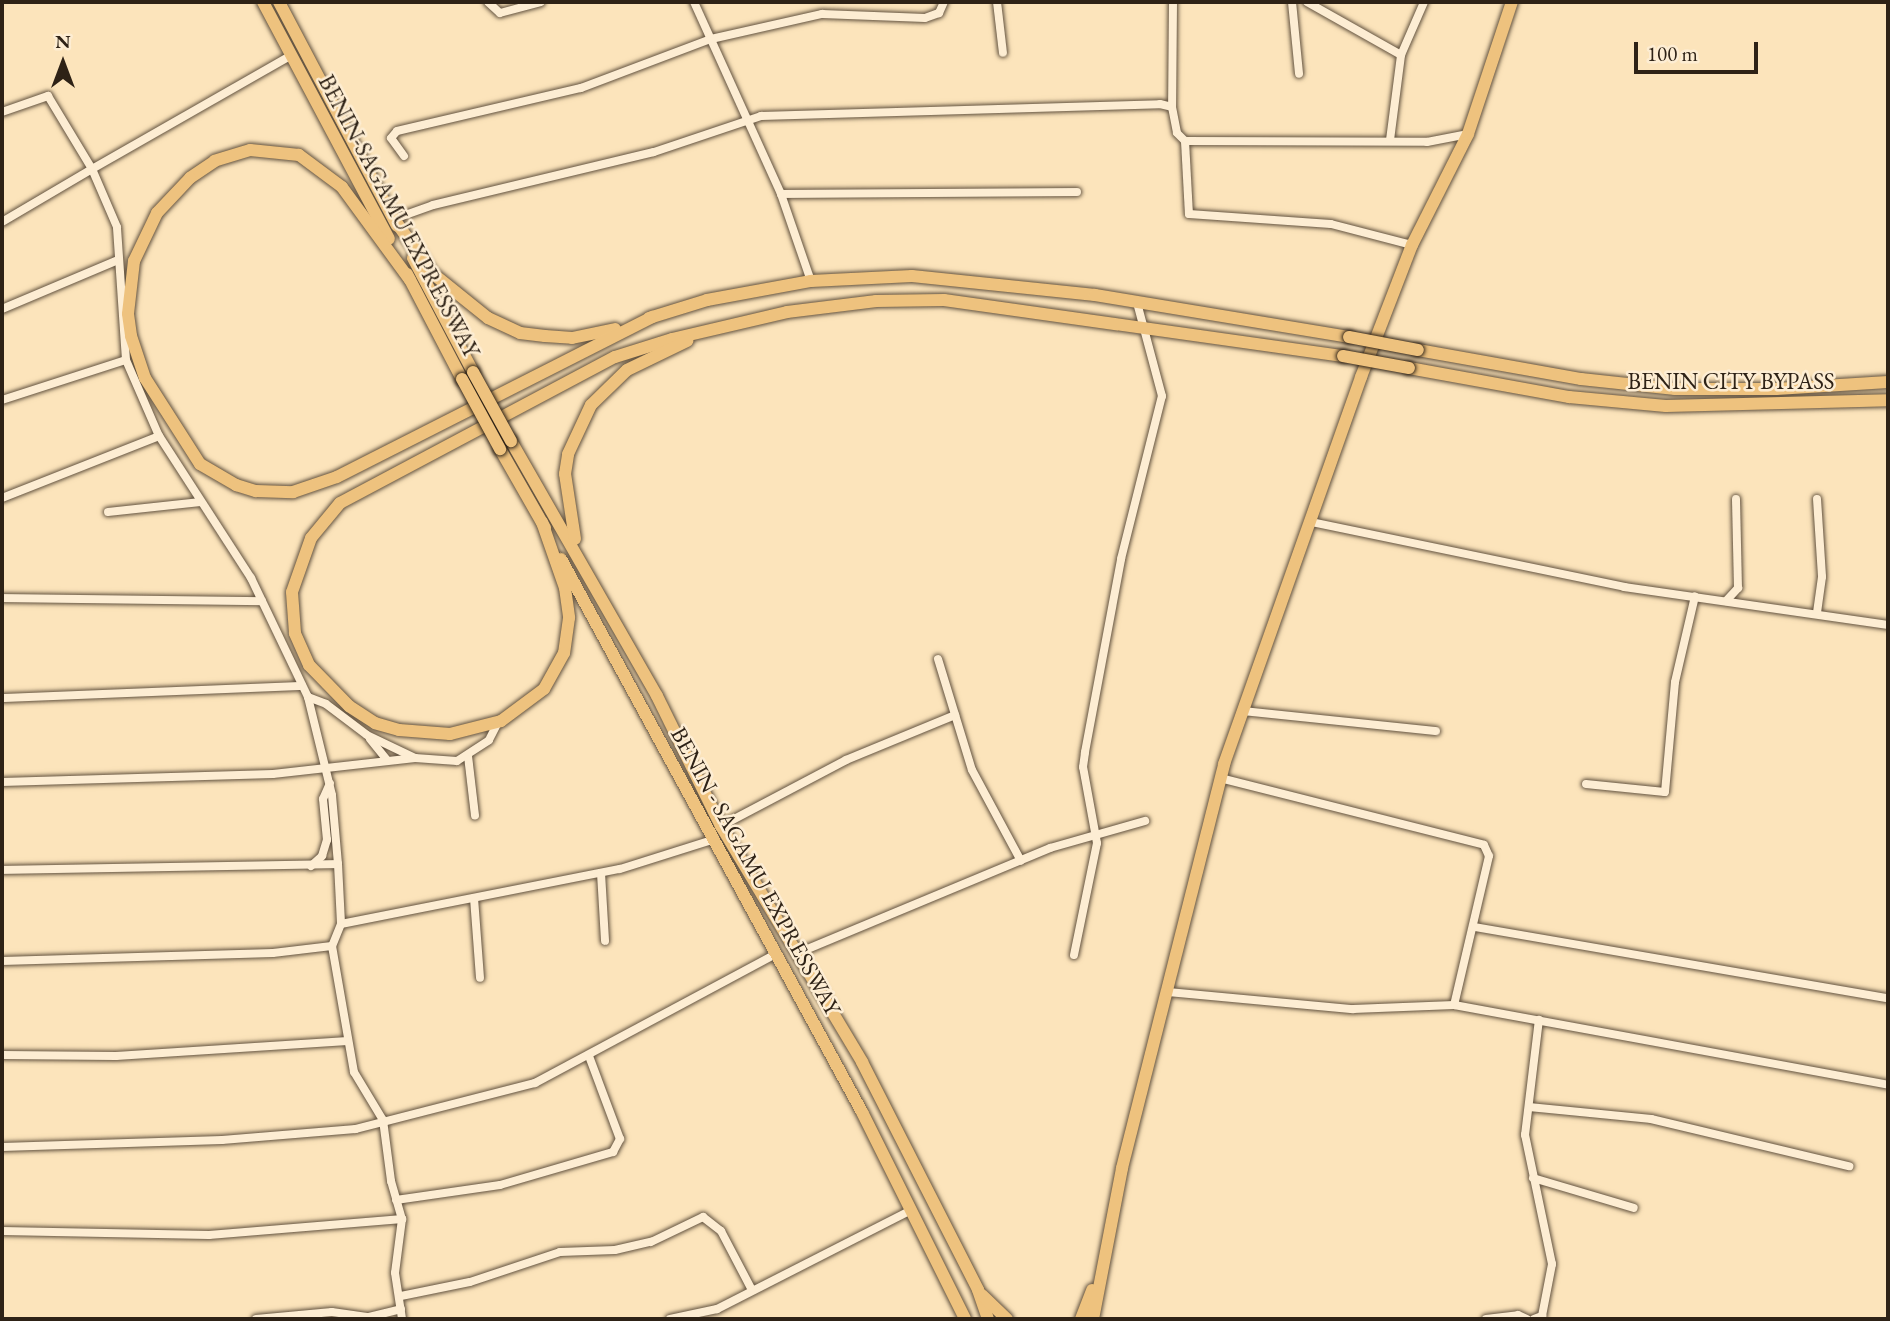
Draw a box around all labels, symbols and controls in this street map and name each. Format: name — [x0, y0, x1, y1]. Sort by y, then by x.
north arrow — [28, 28, 98, 98]
scale bar — [1638, 28, 1762, 72]
text: N — [55, 29, 71, 54]
text: 100 m — [1647, 40, 1698, 67]
street label: BENIN-SAGAMU EXPRESSWAY — [313, 70, 485, 362]
street label: BENIN CITY BYPASS — [1627, 367, 1835, 395]
street label: BENIN - SAGAMU EXPRESSWAY — [665, 722, 847, 1020]

